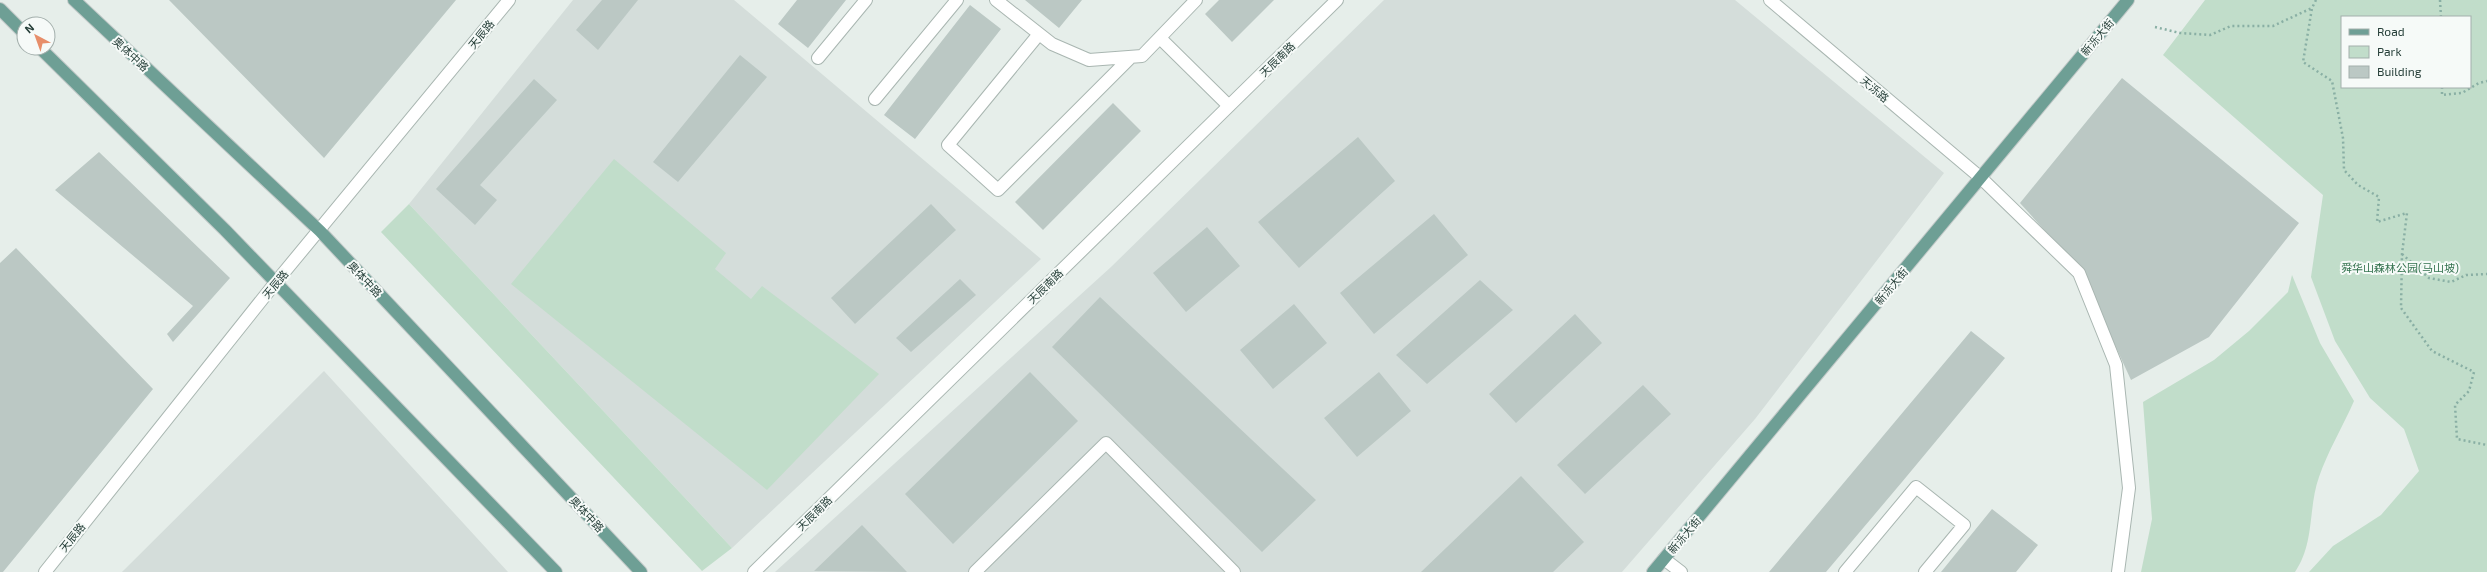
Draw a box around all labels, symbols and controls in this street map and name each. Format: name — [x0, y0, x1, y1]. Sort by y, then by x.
north arrow — [16, 16, 56, 56]
street label: 新泺大街 — [2078, 16, 2116, 58]
legend — [2341, 16, 2471, 88]
street label: 天辰路 — [466, 17, 496, 51]
text: N — [22, 21, 36, 36]
text: Road — [2377, 24, 2405, 38]
street label: 奥体中路 — [110, 34, 152, 74]
street label: 天辰南路 — [1257, 39, 1297, 79]
text: Park — [2377, 44, 2402, 58]
text: Building — [2377, 64, 2422, 78]
street label: 天泺路 — [1858, 73, 1892, 105]
street label: 奥体中路 — [345, 258, 385, 300]
park label: 舜华山森林公园(马山坡) — [2341, 261, 2459, 274]
street label: 新泺大街 — [1872, 265, 1910, 307]
street label: 天辰南路 — [1025, 266, 1065, 306]
street label: 天辰路 — [259, 267, 291, 301]
street label: 奥体中路 — [567, 493, 607, 535]
street label: 天辰南路 — [794, 493, 834, 533]
street label: 新泺大街 — [1665, 514, 1703, 556]
street label: 天辰路 — [57, 520, 87, 554]

